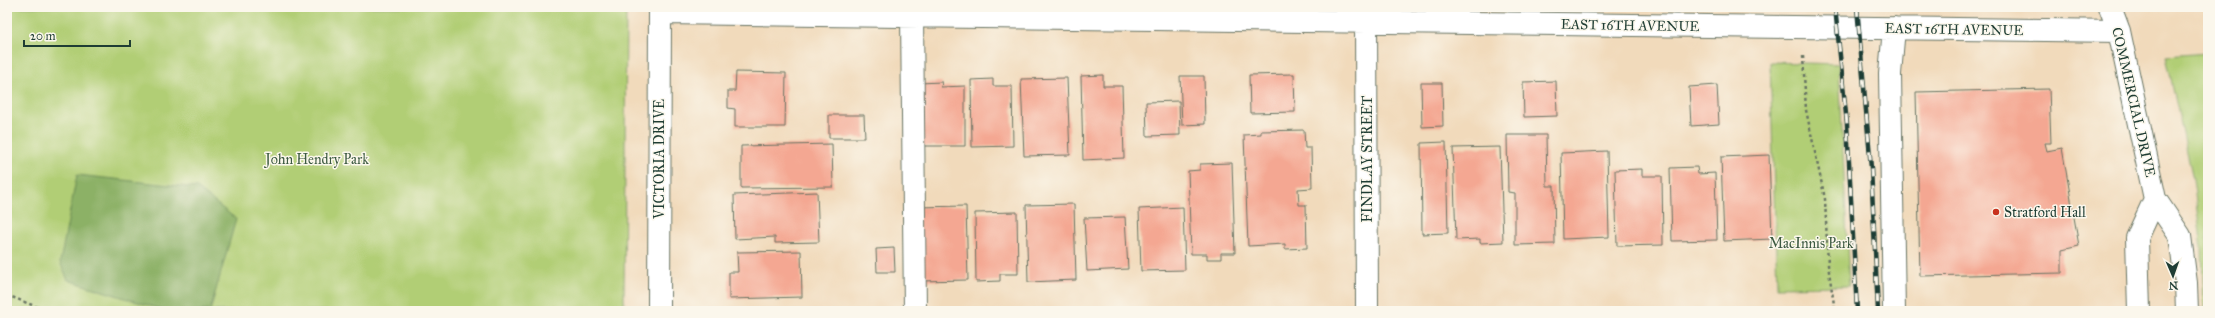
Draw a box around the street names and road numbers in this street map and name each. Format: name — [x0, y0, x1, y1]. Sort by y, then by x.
street label: EAST 16TH AVENUE — [1561, 16, 1699, 35]
street label: EAST 16TH AVENUE — [1885, 20, 2023, 39]
street label: COMMERCIAL DRIVE — [2108, 25, 2159, 179]
street label: FINDLAY STREET — [1359, 95, 1376, 222]
street label: VICTORIA DRIVE — [651, 99, 668, 220]

